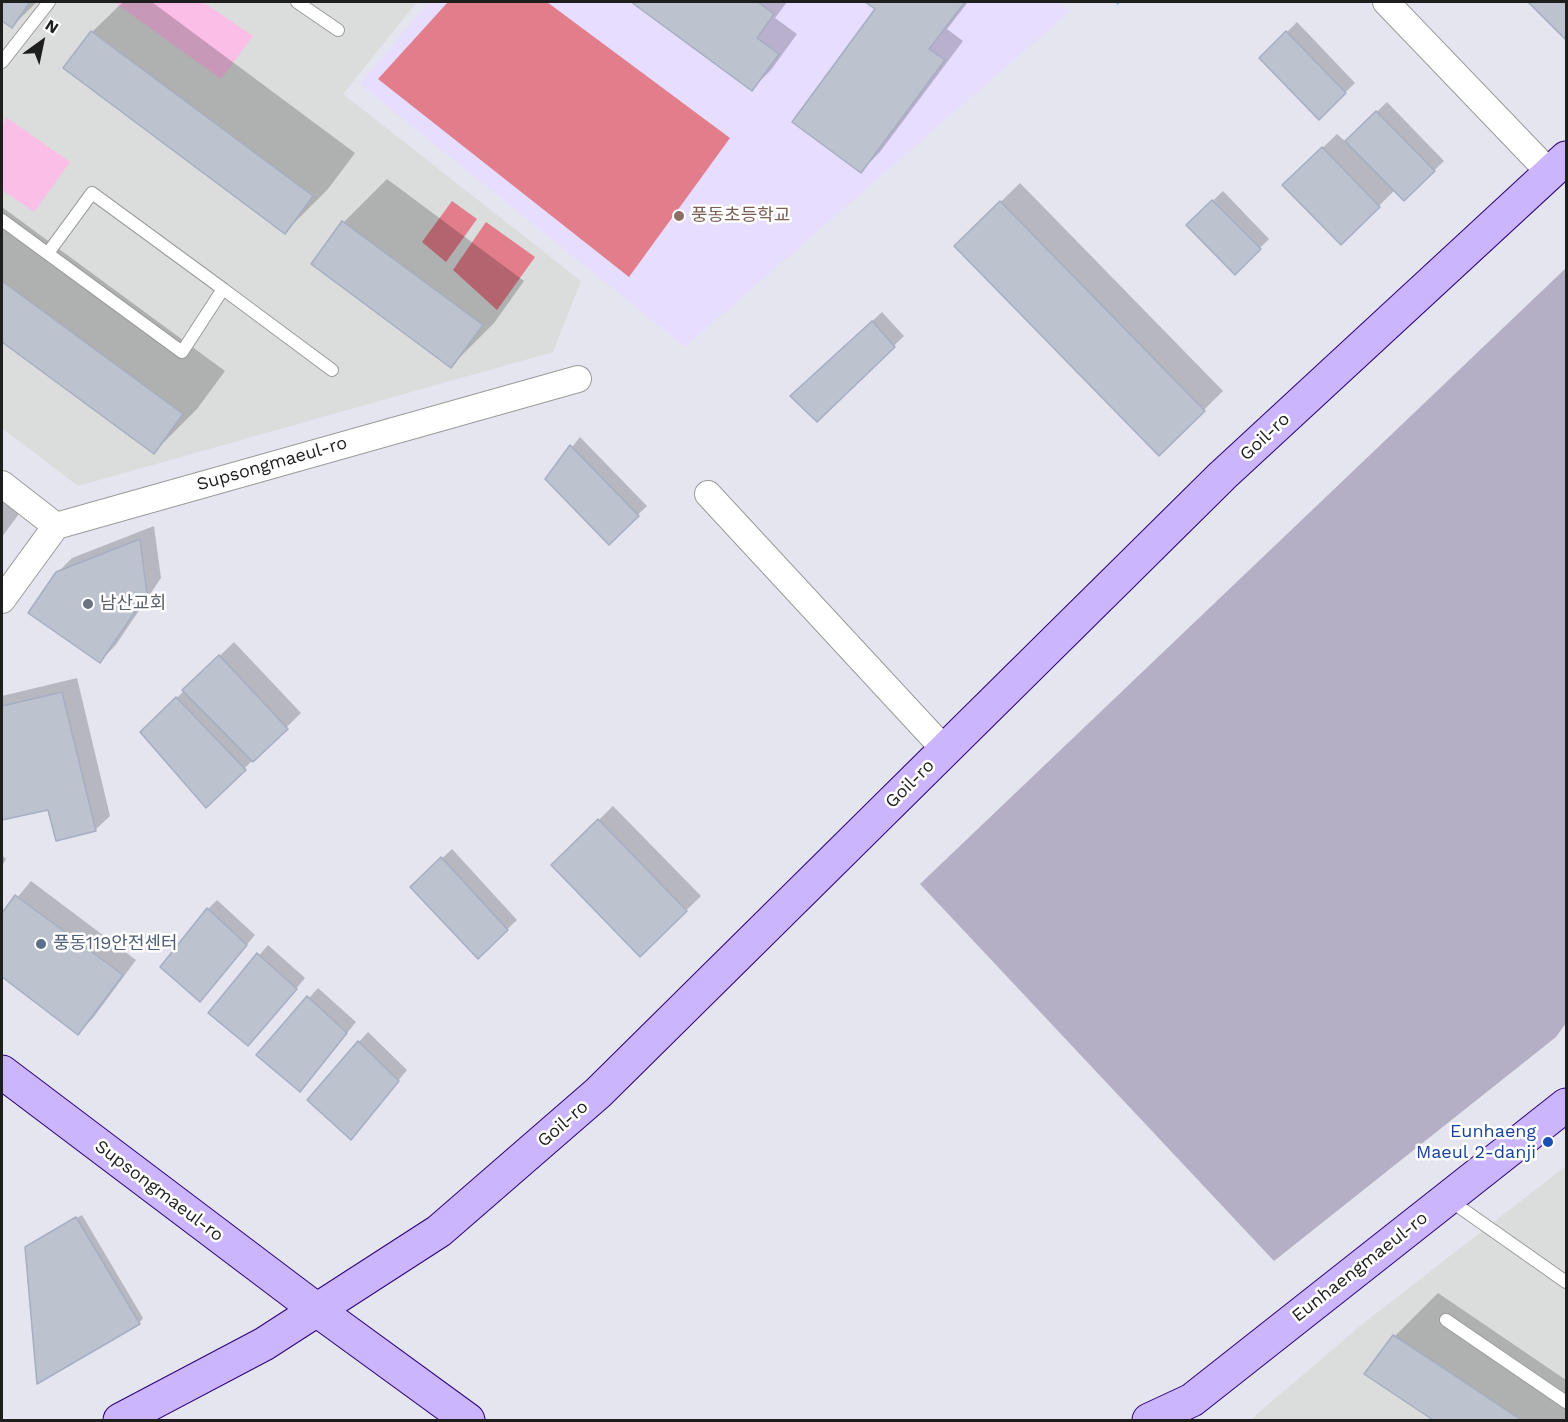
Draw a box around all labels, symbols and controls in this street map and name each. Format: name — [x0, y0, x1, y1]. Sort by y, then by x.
north arrow — [12, 12, 72, 72]
text: N — [42, 15, 62, 38]
place label: 풍동초등학교 — [691, 205, 790, 227]
marker: 풍동초등학교 — [672, 209, 686, 223]
street label: Goil-ro — [1236, 409, 1294, 465]
street label: Supsongmaeul-ro — [194, 432, 350, 496]
place label: 남산교회 — [100, 593, 166, 615]
marker: 남산교회 — [81, 597, 95, 611]
street label: Goil-ro — [881, 755, 939, 813]
place label: 풍동119안전센터 — [53, 933, 178, 955]
marker: 풍동119안전센터 — [34, 937, 48, 951]
street label: Goil-ro — [533, 1096, 593, 1152]
place label: Eunhaeng Maeul 2-danji — [1416, 1121, 1536, 1164]
marker: Eunhaeng Maeul 2-danji — [1541, 1135, 1555, 1149]
street label: Supsongmaeul-ro — [90, 1136, 228, 1246]
street label: Eunhaengmaeul-ro — [1288, 1207, 1432, 1327]

